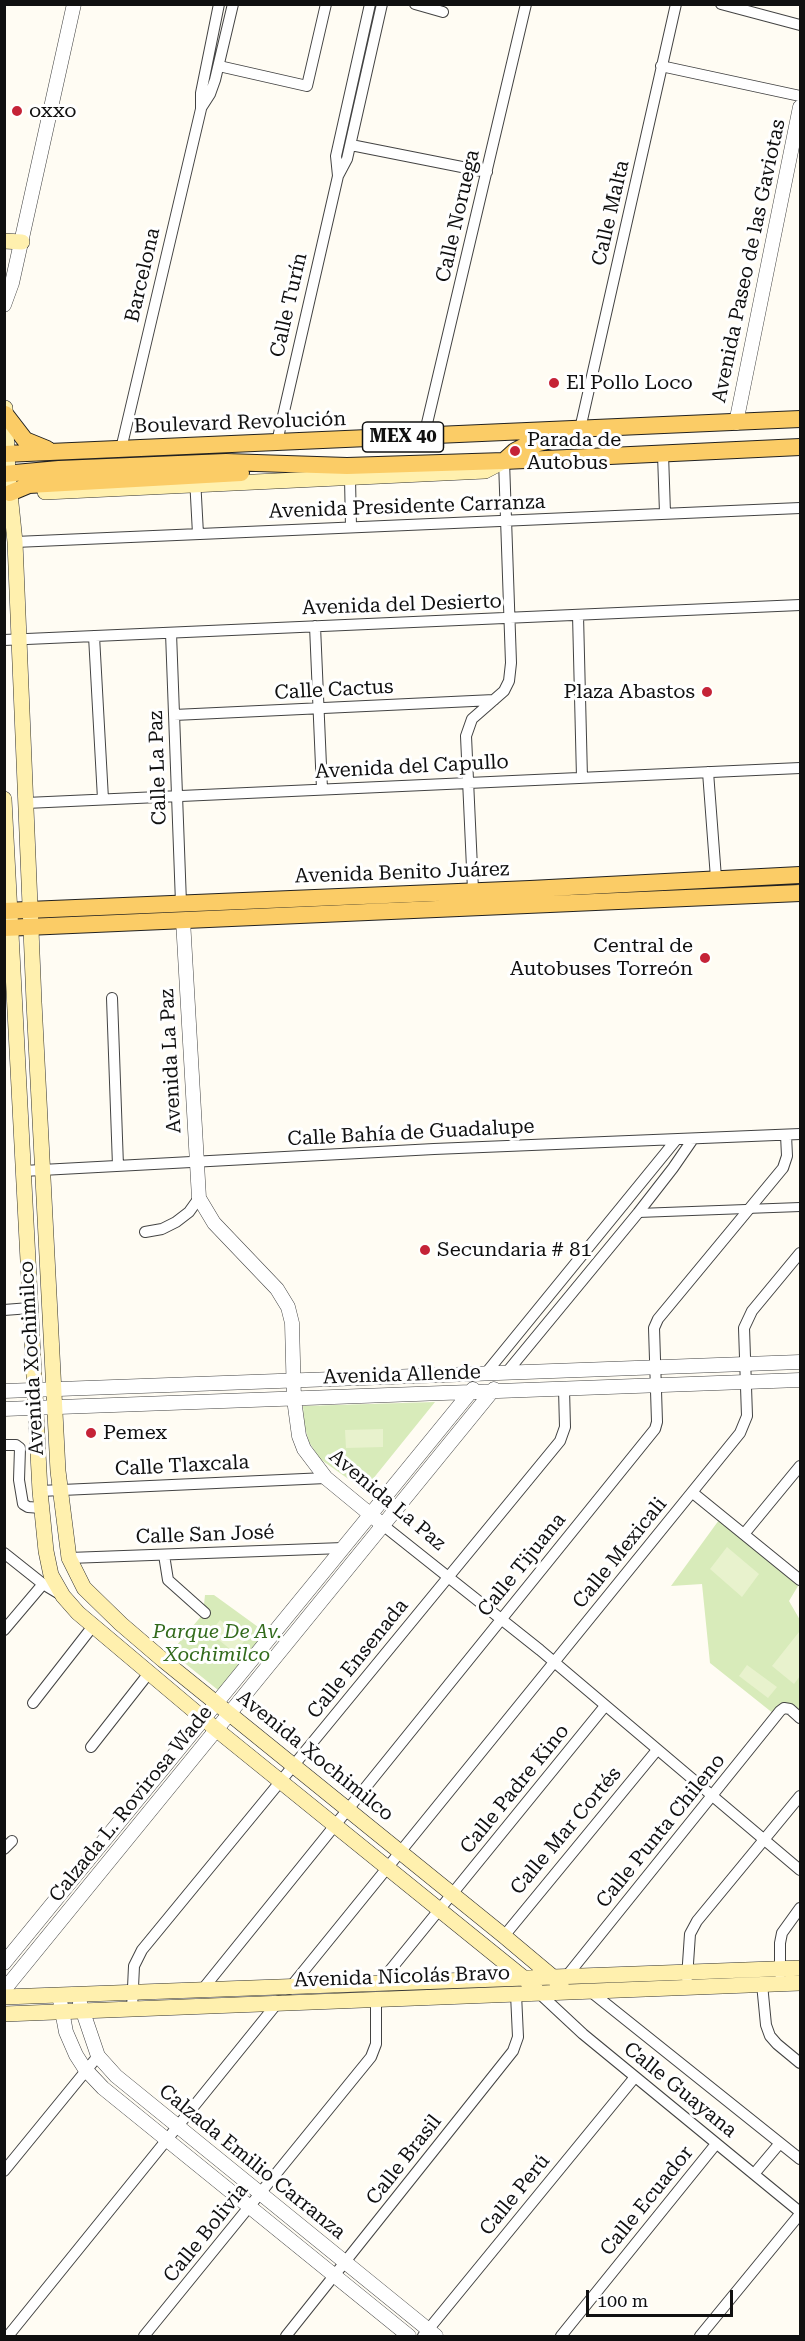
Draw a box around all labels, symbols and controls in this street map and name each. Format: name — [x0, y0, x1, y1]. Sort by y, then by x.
place label: oxxo — [29, 99, 77, 123]
marker: oxxo — [10, 104, 24, 118]
street label: Avenida Paseo de las Gaviotas — [707, 117, 791, 405]
street label: Calle Noruega — [431, 147, 485, 285]
street label: Calle Malta — [587, 158, 635, 268]
street label: Barcelona — [120, 225, 166, 325]
street label: Calle Turín — [265, 250, 313, 360]
place label: El Pollo Loco — [566, 371, 693, 395]
marker: El Pollo Loco — [547, 376, 561, 390]
street label: Boulevard Revolución — [133, 407, 347, 439]
road number: MEX 40 — [362, 422, 444, 452]
place label: Parada de Autobus — [527, 428, 621, 475]
marker: Parada de Autobus — [508, 444, 522, 458]
street label: Avenida Presidente Carranza — [268, 490, 546, 524]
street label: Avenida del Desierto — [302, 590, 502, 620]
street label: Calle Cactus — [274, 675, 394, 705]
place label: Plaza Abastos — [564, 680, 695, 704]
marker: Plaza Abastos — [700, 685, 714, 699]
street label: Calle La Paz — [144, 710, 172, 826]
street label: Avenida del Capullo — [315, 750, 509, 784]
street label: Avenida Benito Juárez — [294, 857, 510, 889]
place label: Central de Autobuses Torreón — [510, 934, 693, 981]
marker: Central de Autobuses Torreón — [698, 951, 712, 965]
street label: Avenida La Paz — [155, 988, 187, 1134]
street label: Calle Bahía de Guadalupe — [287, 1115, 535, 1151]
place label: Secundaria # 81 — [437, 1238, 592, 1262]
marker: Secundaria # 81 — [418, 1243, 432, 1257]
street label: Avenida Xochimilco — [15, 1260, 49, 1456]
street label: Avenida Allende — [323, 1360, 481, 1390]
place label: Pemex — [103, 1421, 167, 1445]
marker: Pemex — [84, 1426, 98, 1440]
street label: Avenida La Paz — [324, 1444, 450, 1556]
street label: Calle Tlaxcala — [114, 1450, 250, 1482]
street label: Calle Mexicali — [568, 1493, 672, 1613]
street label: Calle Tijuana — [473, 1508, 571, 1622]
street label: Calle San José — [135, 1521, 275, 1549]
street label: Calle Ensenada — [302, 1594, 414, 1724]
park label: Parque De Av. Xochimilco — [152, 1620, 282, 1667]
street label: Avenida Xochimilco — [232, 1685, 398, 1827]
street label: Calzada L. Rovirosa Wade — [44, 1701, 218, 1907]
street label: Calle Padre Kino — [455, 1719, 575, 1859]
street label: Calle Punta Chileno — [591, 1749, 731, 1913]
street label: Calle Mar Cortés — [506, 1762, 626, 1900]
street label: Avenida Nicolás Bravo — [294, 1961, 510, 1993]
street label: Calle Guayana — [619, 2037, 741, 2143]
street label: Calzada Emilio Carranza — [154, 2079, 350, 2245]
street label: Calle Brasil — [361, 2110, 447, 2210]
street label: Calle Ecuador — [595, 2141, 699, 2261]
street label: Calle Perú — [475, 2149, 555, 2241]
street label: Calle Bolivia — [159, 2179, 253, 2287]
scale bar — [589, 2278, 736, 2316]
text: 100 m — [597, 2290, 648, 2311]

